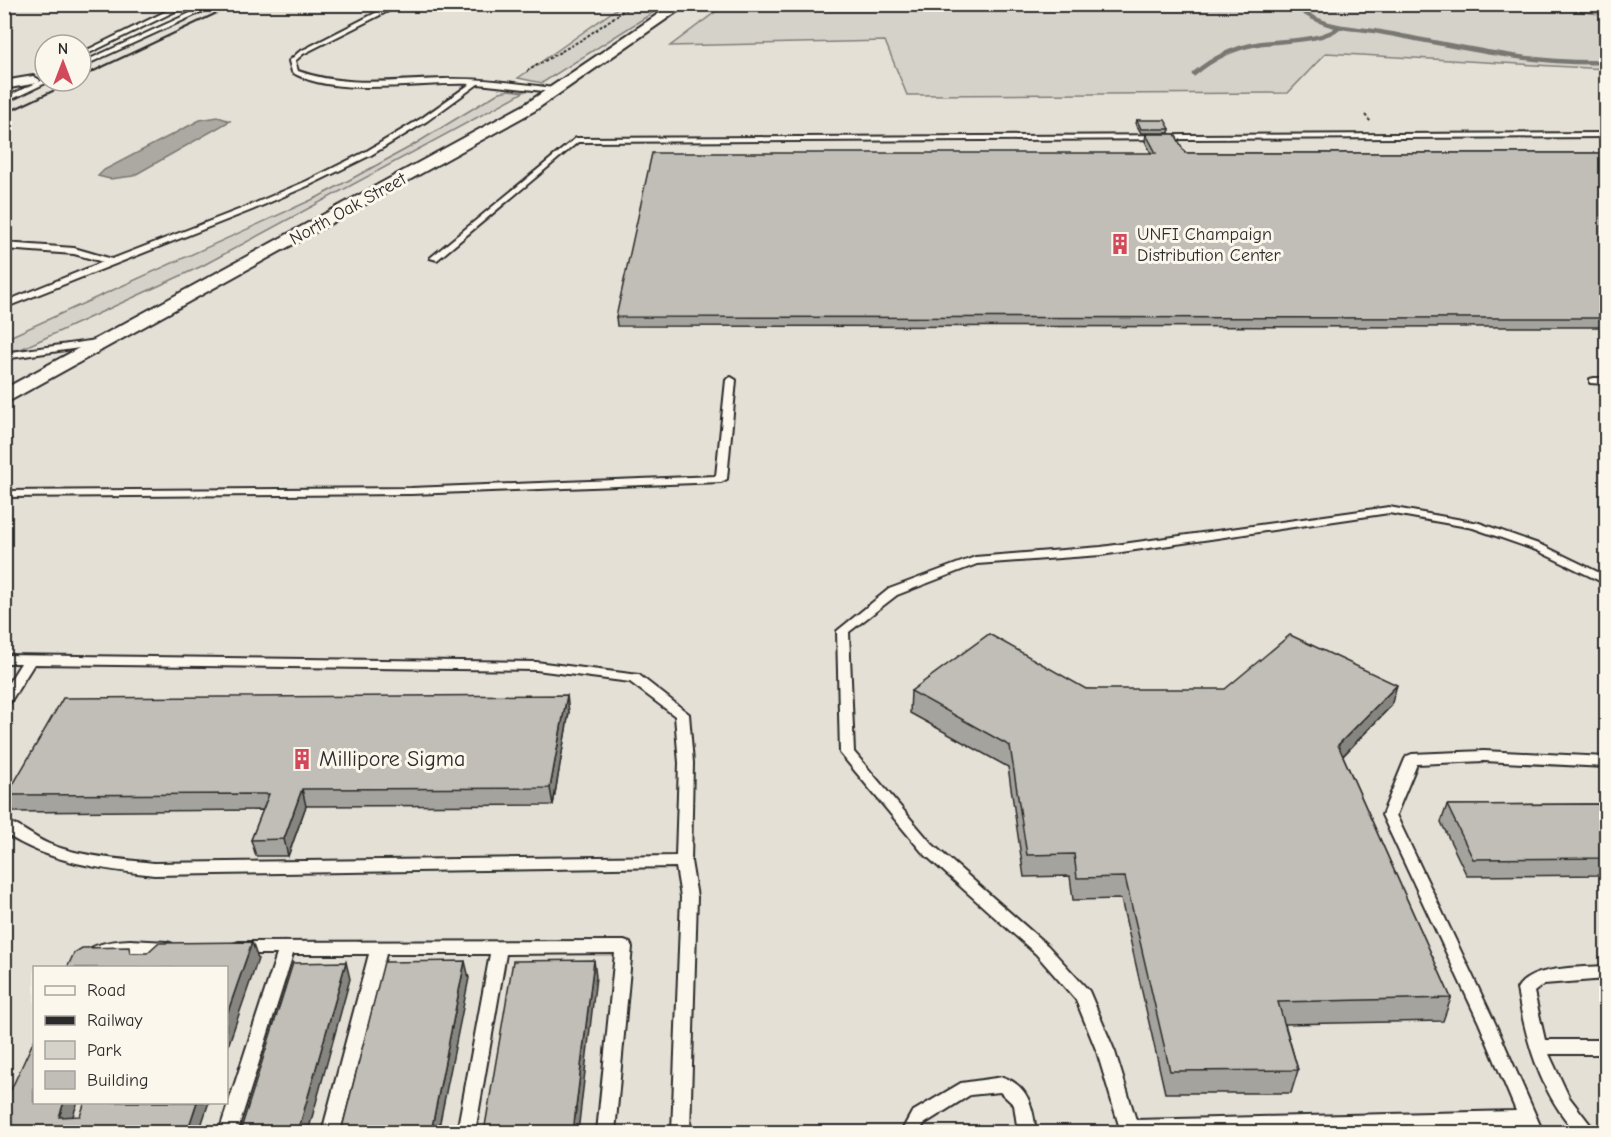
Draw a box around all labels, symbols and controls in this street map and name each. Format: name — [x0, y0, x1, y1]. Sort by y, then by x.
north arrow — [33, 33, 93, 93]
text: N — [58, 40, 68, 58]
street label: North Oak Street — [286, 168, 411, 250]
place label: UNFI Champaign Distribution Center — [1137, 224, 1281, 266]
building icon: UNFI Champaign Distribution Center — [1108, 232, 1132, 256]
place label: Millipore Sigma — [319, 746, 465, 772]
building icon: Millipore Sigma — [290, 747, 314, 771]
legend — [33, 966, 228, 1104]
text: Road — [87, 980, 126, 1001]
text: Railway — [87, 1010, 144, 1031]
text: Park — [87, 1040, 122, 1061]
text: Building — [87, 1070, 149, 1091]

